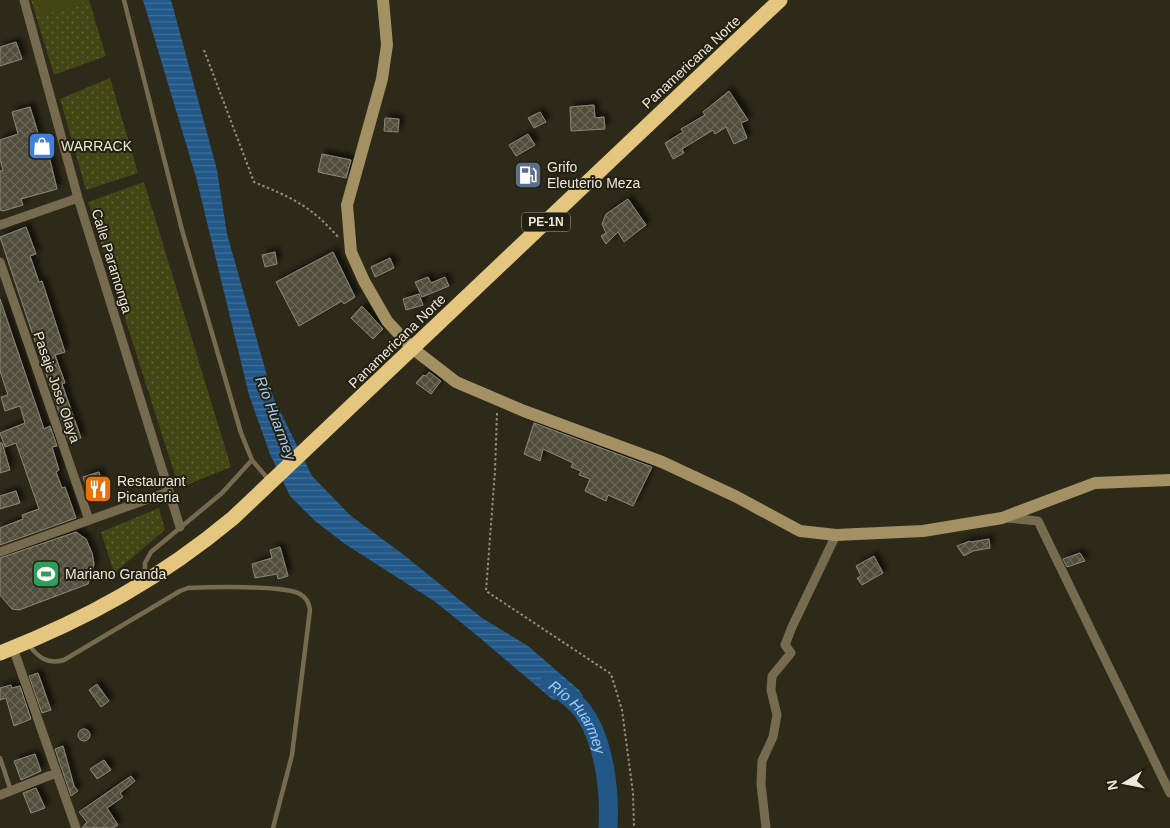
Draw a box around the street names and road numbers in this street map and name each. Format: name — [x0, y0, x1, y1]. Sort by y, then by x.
street label: Panamericana Norte — [639, 12, 744, 112]
street label: Calle Paramonga — [89, 207, 136, 315]
road number: PE-1N — [522, 212, 570, 232]
street label: Panamericana Norte — [345, 291, 449, 391]
street label: Pasaje Jose Olaya — [30, 329, 84, 445]

